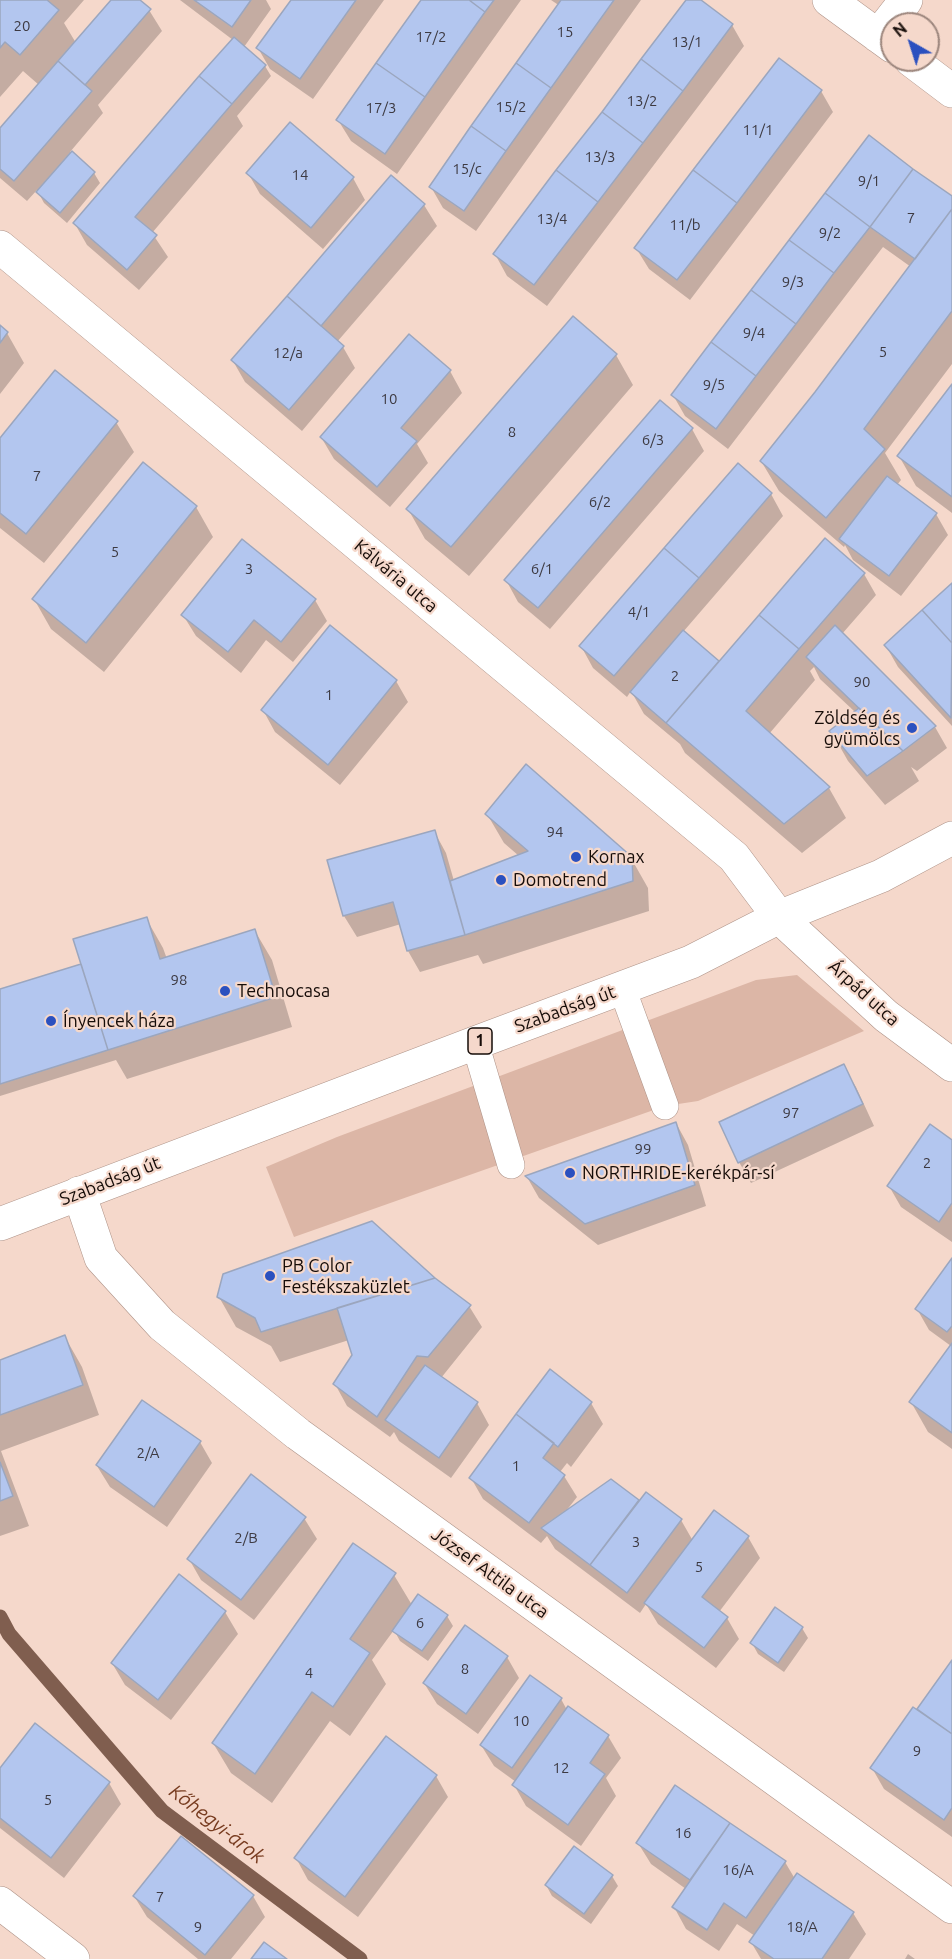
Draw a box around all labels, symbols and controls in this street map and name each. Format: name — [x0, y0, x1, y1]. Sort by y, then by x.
north arrow — [880, 12, 940, 72]
house number: 20 — [14, 17, 30, 35]
text: N — [890, 19, 910, 40]
house number: 15 — [557, 23, 573, 41]
house number: 17/2 — [416, 28, 446, 46]
house number: 13/1 — [672, 33, 702, 51]
house number: 13/2 — [627, 92, 657, 110]
house number: 15/2 — [496, 98, 526, 116]
house number: 17/3 — [366, 99, 396, 117]
house number: 11/1 — [743, 121, 773, 139]
house number: 13/3 — [585, 148, 615, 166]
house number: 15/c — [452, 160, 482, 178]
house number: 14 — [292, 166, 308, 184]
house number: 9/1 — [858, 172, 880, 190]
house number: 7 — [907, 209, 915, 227]
house number: 13/4 — [537, 210, 567, 228]
house number: 11/b — [669, 216, 701, 234]
house number: 9/2 — [819, 224, 841, 242]
house number: 9/3 — [782, 273, 804, 291]
house number: 9/4 — [743, 324, 765, 342]
house number: 5 — [879, 343, 887, 361]
house number: 12/a — [273, 344, 303, 362]
house number: 9/5 — [703, 376, 725, 394]
house number: 10 — [381, 390, 397, 408]
house number: 8 — [508, 423, 516, 441]
house number: 6/3 — [642, 431, 664, 449]
house number: 7 — [33, 467, 41, 485]
house number: 6/2 — [589, 493, 611, 511]
street label: Kálvária utca — [350, 535, 442, 617]
house number: 5 — [111, 543, 119, 561]
house number: 3 — [245, 560, 253, 578]
house number: 6/1 — [531, 560, 553, 578]
house number: 4/1 — [628, 603, 650, 621]
house number: 2 — [671, 667, 679, 685]
house number: 90 — [854, 673, 870, 691]
house number: 1 — [325, 686, 333, 704]
place label: Zöldség és gyümölcs — [814, 707, 900, 750]
marker: Zöldség és gyümölcs — [905, 721, 919, 735]
house number: 94 — [547, 823, 563, 841]
place label: Kornax — [588, 846, 645, 868]
marker: Kornax — [569, 850, 583, 864]
place label: Domotrend — [513, 869, 607, 891]
marker: Domotrend — [494, 873, 508, 887]
street label: Árpád utca — [824, 956, 904, 1030]
house number: 98 — [171, 971, 187, 989]
place label: Technocasa — [237, 980, 330, 1002]
street label: Szabadság út — [511, 981, 619, 1037]
marker: Technocasa — [218, 984, 232, 998]
place label: Ínyencek háza — [63, 1010, 175, 1032]
marker: Ínyencek háza — [44, 1014, 58, 1028]
road number: 1 — [468, 1028, 492, 1054]
house number: 97 — [783, 1104, 799, 1122]
house number: 99 — [635, 1140, 651, 1158]
street label: Szabadság út — [57, 1152, 163, 1210]
house number: 2 — [923, 1154, 931, 1172]
place label: NORTHRIDE-kerékpár-sí — [582, 1162, 775, 1184]
marker: NORTHRIDE-kerékpár-sí — [563, 1166, 577, 1180]
place label: PB Color Festékszaküzlet — [282, 1255, 410, 1298]
marker: PB Color Festékszaküzlet — [263, 1269, 277, 1283]
house number: 2/A — [136, 1444, 160, 1462]
house number: 1 — [512, 1457, 520, 1475]
street label: József Attila utca — [427, 1523, 553, 1623]
house number: 2/B — [234, 1529, 258, 1547]
house number: 3 — [632, 1533, 640, 1551]
house number: 5 — [695, 1558, 703, 1576]
house number: 6 — [416, 1614, 424, 1632]
house number: 8 — [461, 1660, 469, 1678]
house number: 4 — [305, 1664, 313, 1682]
house number: 10 — [513, 1712, 529, 1730]
house number: 9 — [913, 1742, 921, 1760]
house number: 12 — [553, 1759, 569, 1777]
water label: Kőhegyi-árok — [164, 1779, 270, 1869]
house number: 5 — [44, 1791, 52, 1809]
house number: 16 — [675, 1824, 691, 1842]
house number: 16/A — [722, 1861, 754, 1879]
house number: 7 — [156, 1888, 164, 1906]
house number: 9 — [194, 1918, 202, 1936]
house number: 18/A — [786, 1918, 818, 1936]

